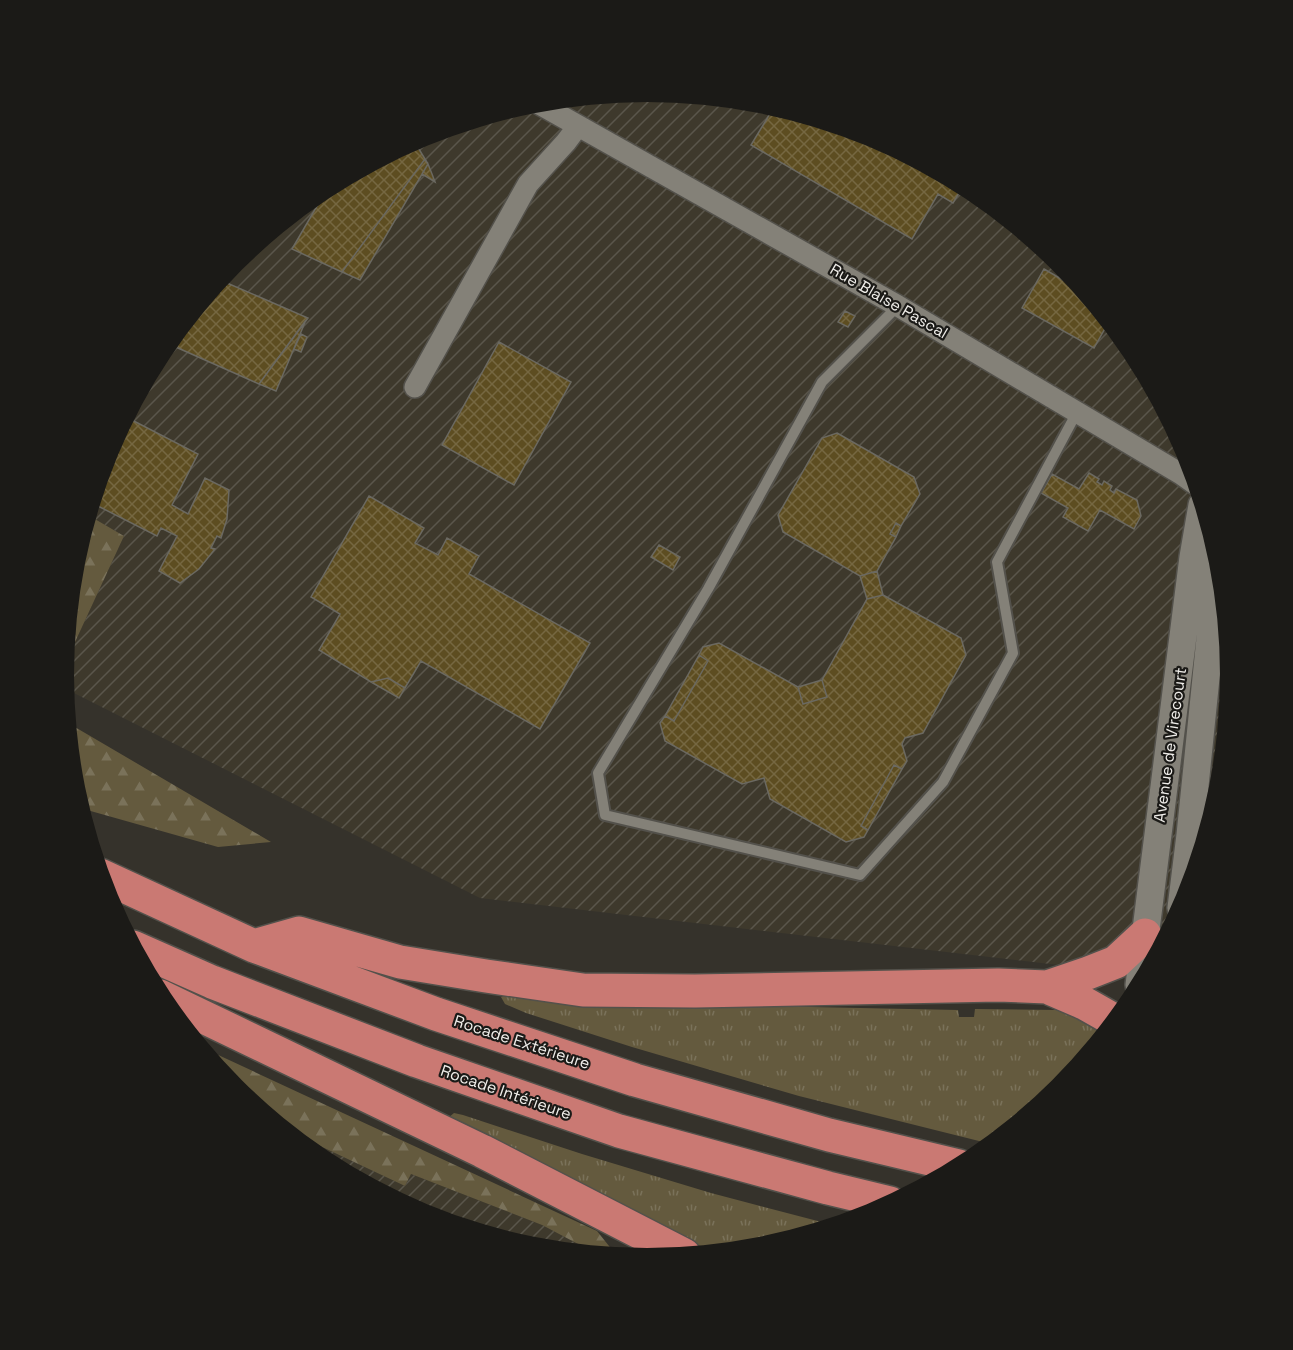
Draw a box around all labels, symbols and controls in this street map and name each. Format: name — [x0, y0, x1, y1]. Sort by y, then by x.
street label: Rue Blaise Pascal — [826, 259, 952, 343]
street label: Avenue de Virecourt — [1149, 666, 1191, 824]
street label: Rocade Extérieure — [451, 1010, 593, 1074]
street label: Rocade Intérieure — [438, 1060, 574, 1124]

